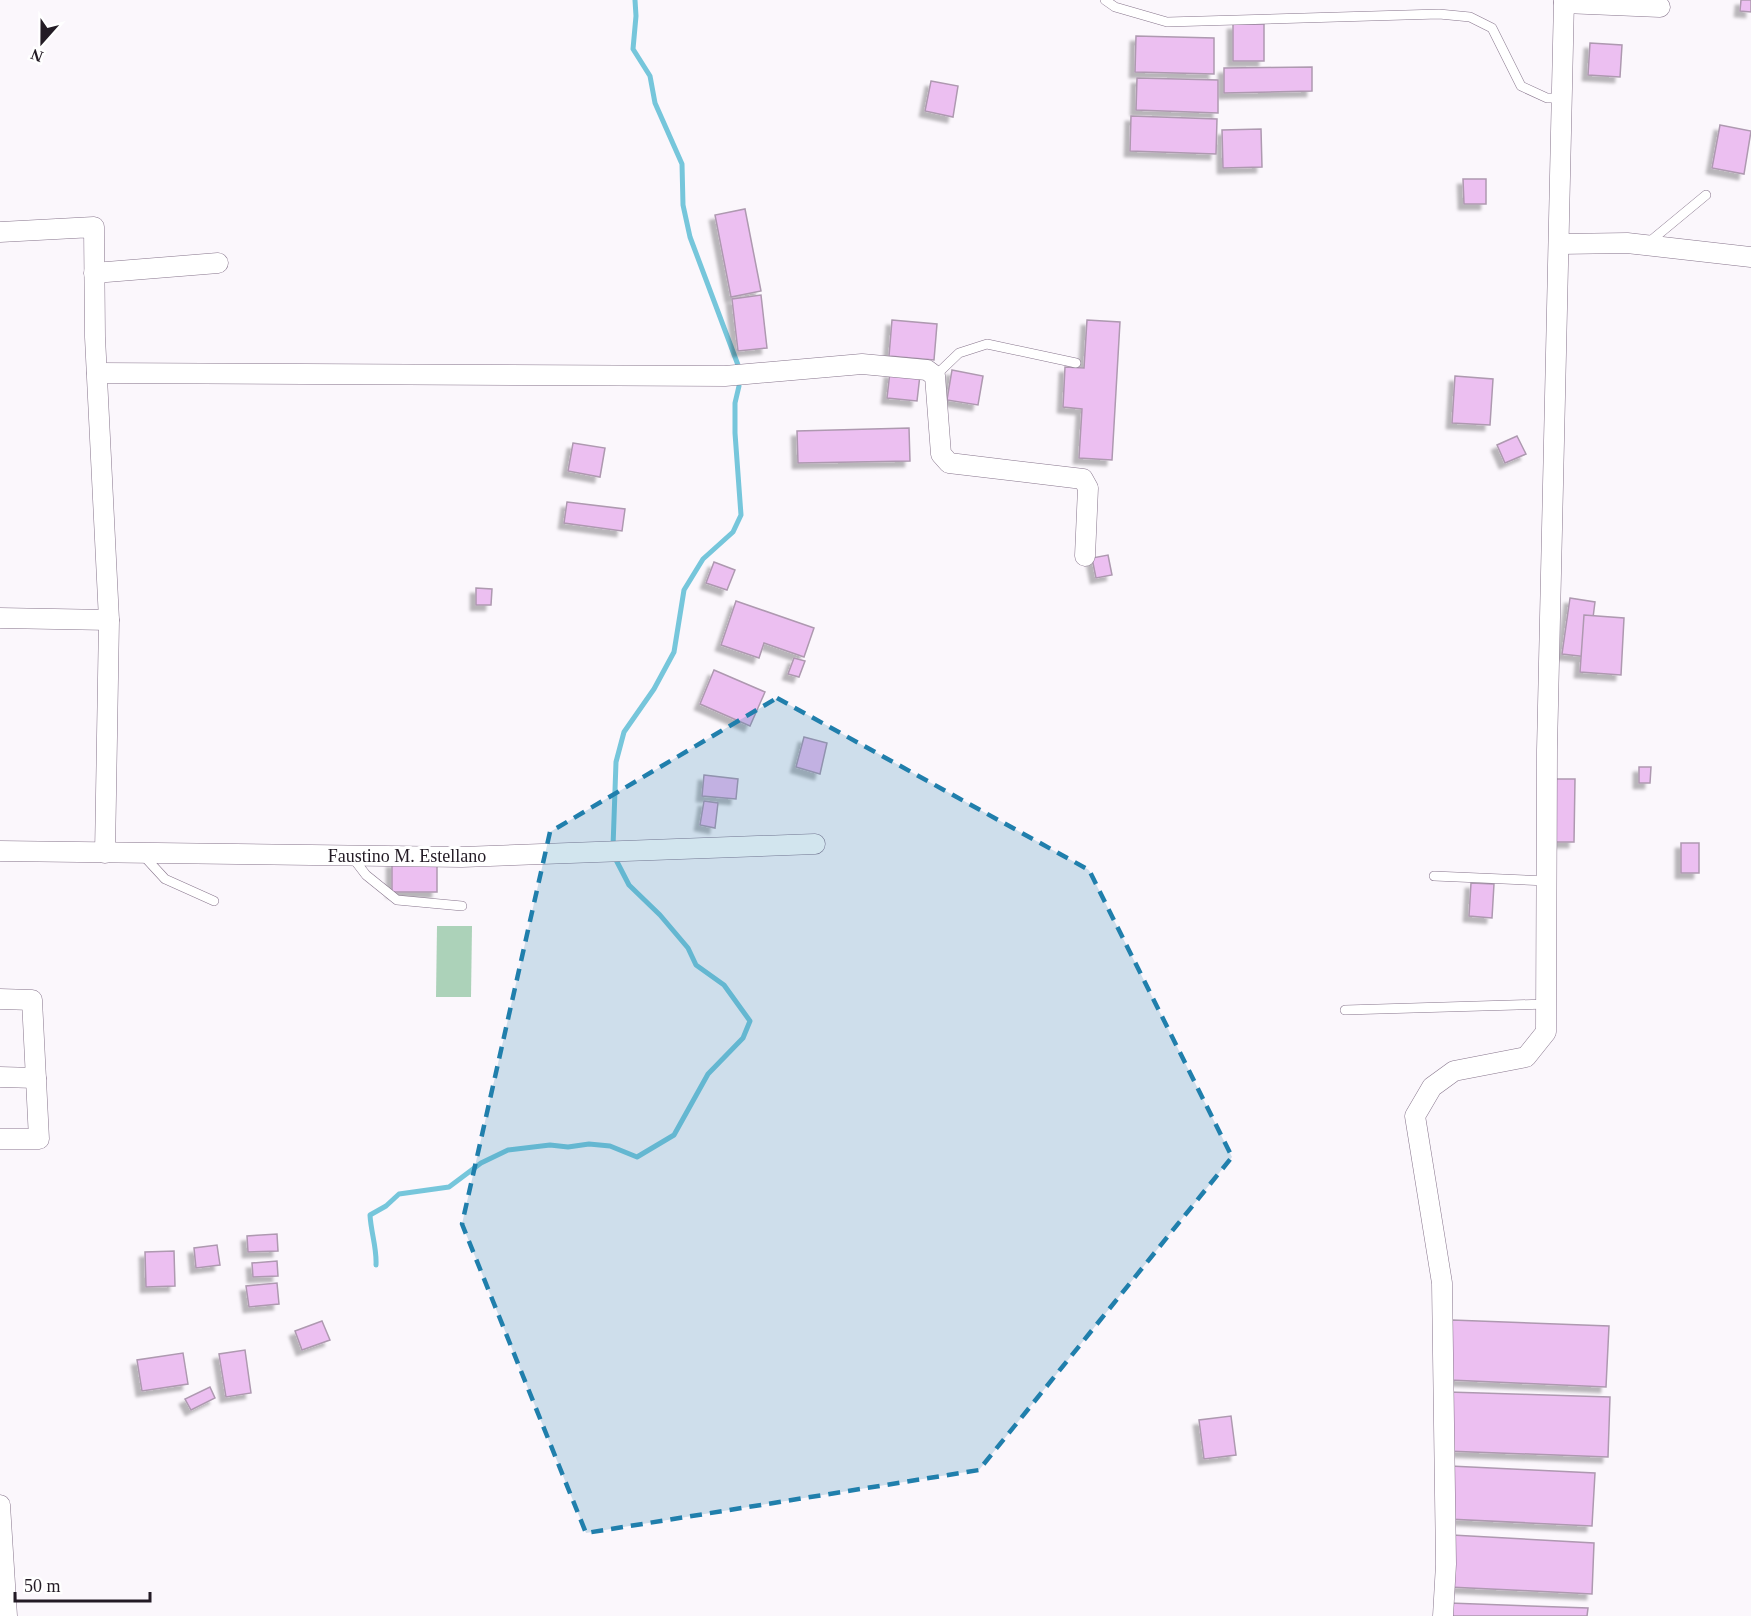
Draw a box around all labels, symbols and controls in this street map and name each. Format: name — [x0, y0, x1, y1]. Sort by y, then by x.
north arrow — [12, 12, 72, 72]
text: N — [28, 45, 45, 66]
street label: Faustino M. Estellano — [328, 846, 486, 866]
scale bar — [15, 1565, 150, 1603]
text: 50 m — [24, 1576, 61, 1596]

